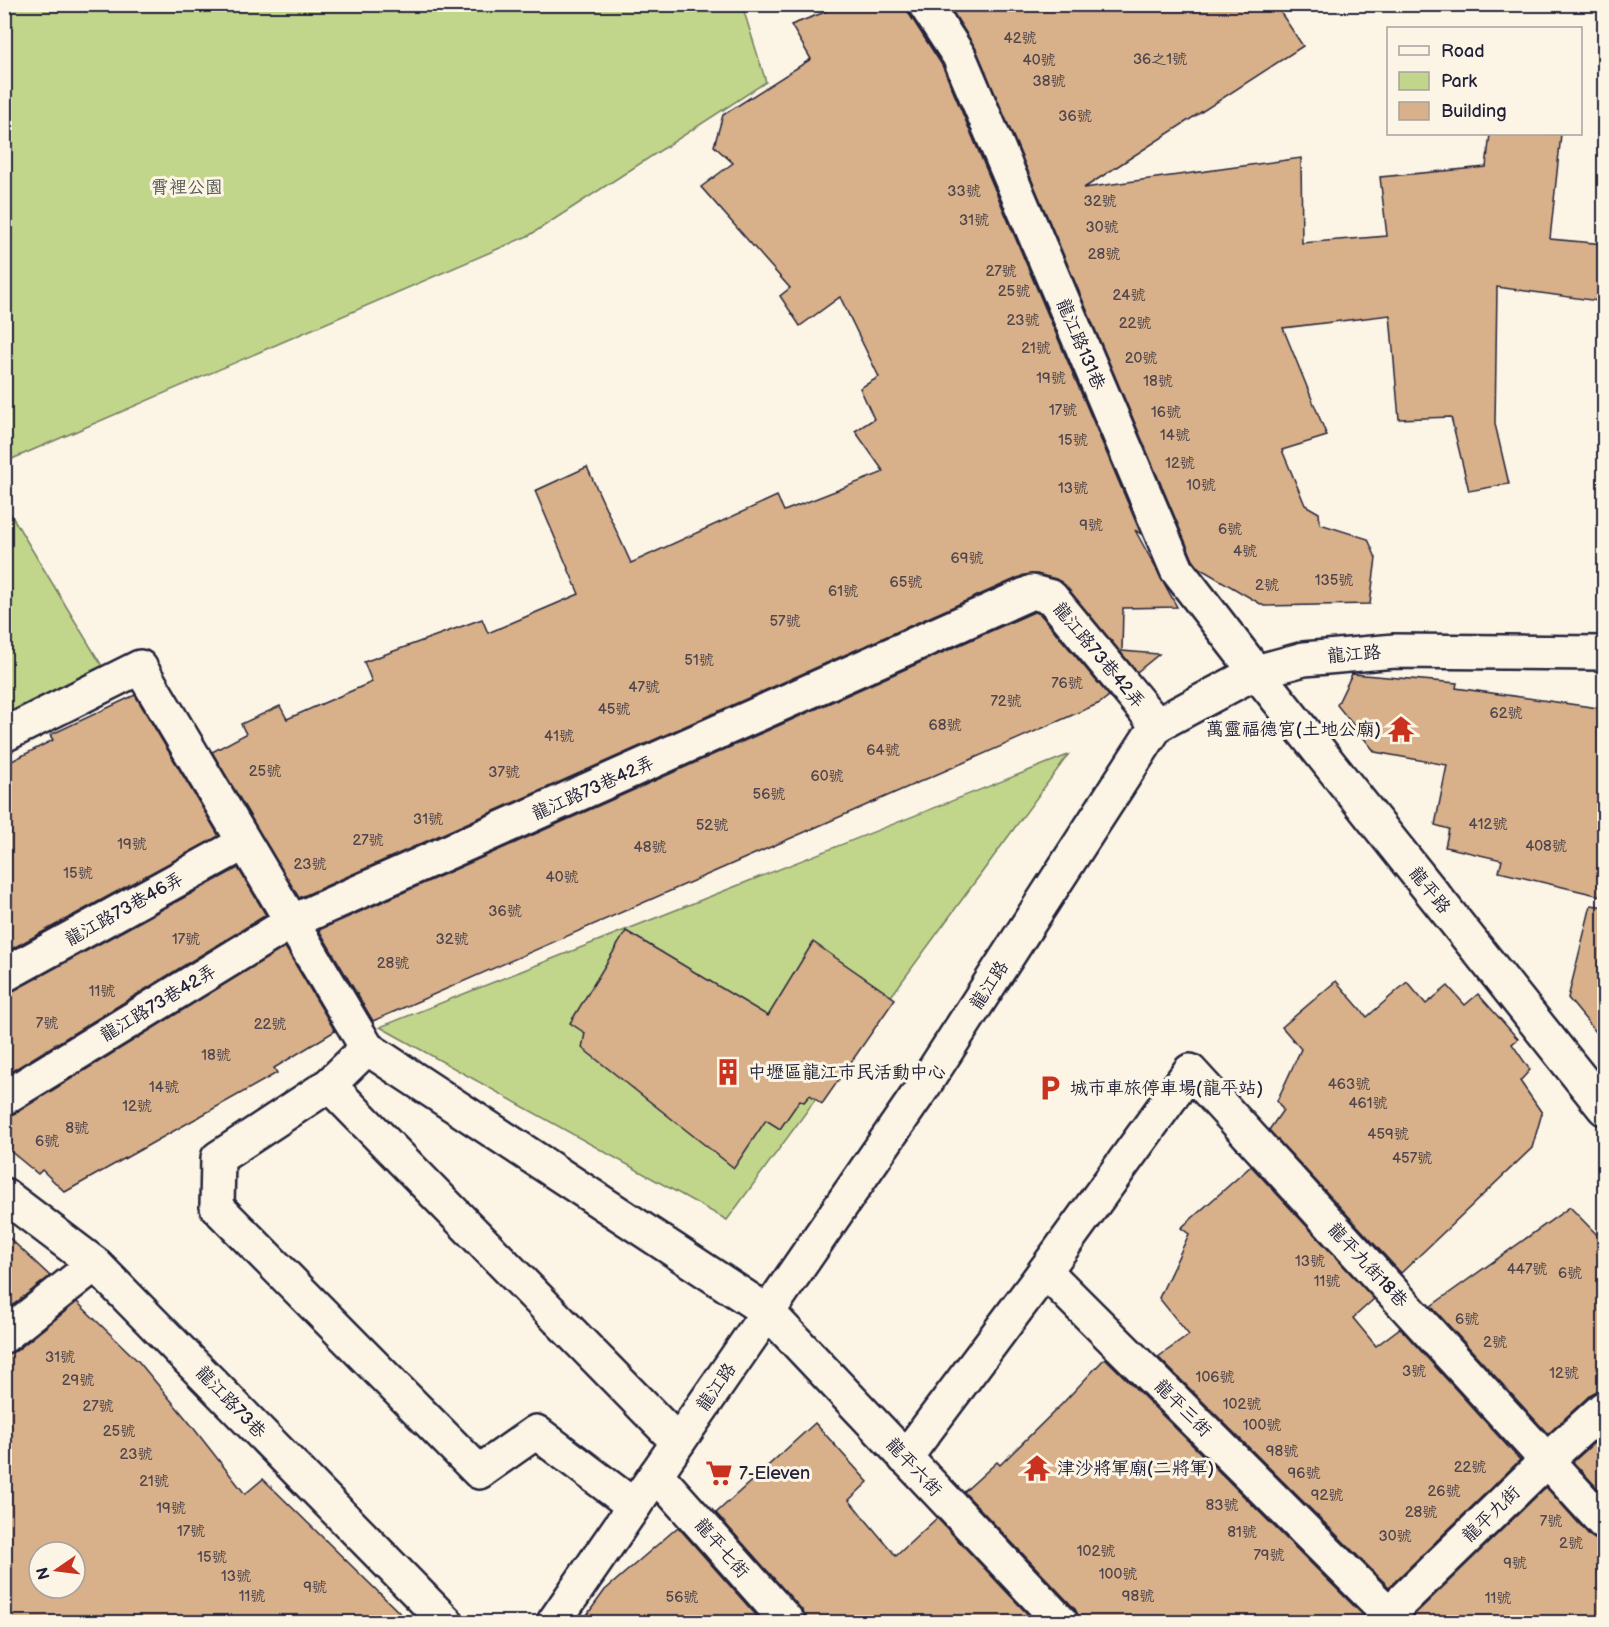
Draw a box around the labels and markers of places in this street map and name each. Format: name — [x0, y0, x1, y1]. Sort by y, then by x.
temple icon: 萬靈福德宮(土地公廟) — [1386, 714, 1416, 744]
place label: 萬靈福德宮(土地公廟) — [1206, 719, 1381, 740]
building icon: 中壢區龍江市民活動中心 — [713, 1057, 743, 1087]
place label: 中壢區龍江市民活動中心 — [748, 1062, 946, 1083]
parking icon: 城市車旅停車場(龍平站) — [1035, 1073, 1065, 1103]
place label: 城市車旅停車場(龍平站) — [1070, 1078, 1263, 1099]
temple icon: 津沙將軍廟(二將軍) — [1022, 1453, 1052, 1483]
supermarket icon: 7-Eleven — [704, 1458, 734, 1488]
place label: 津沙將軍廟(二將軍) — [1057, 1458, 1214, 1479]
place label: 7-Eleven — [739, 1463, 810, 1484]

